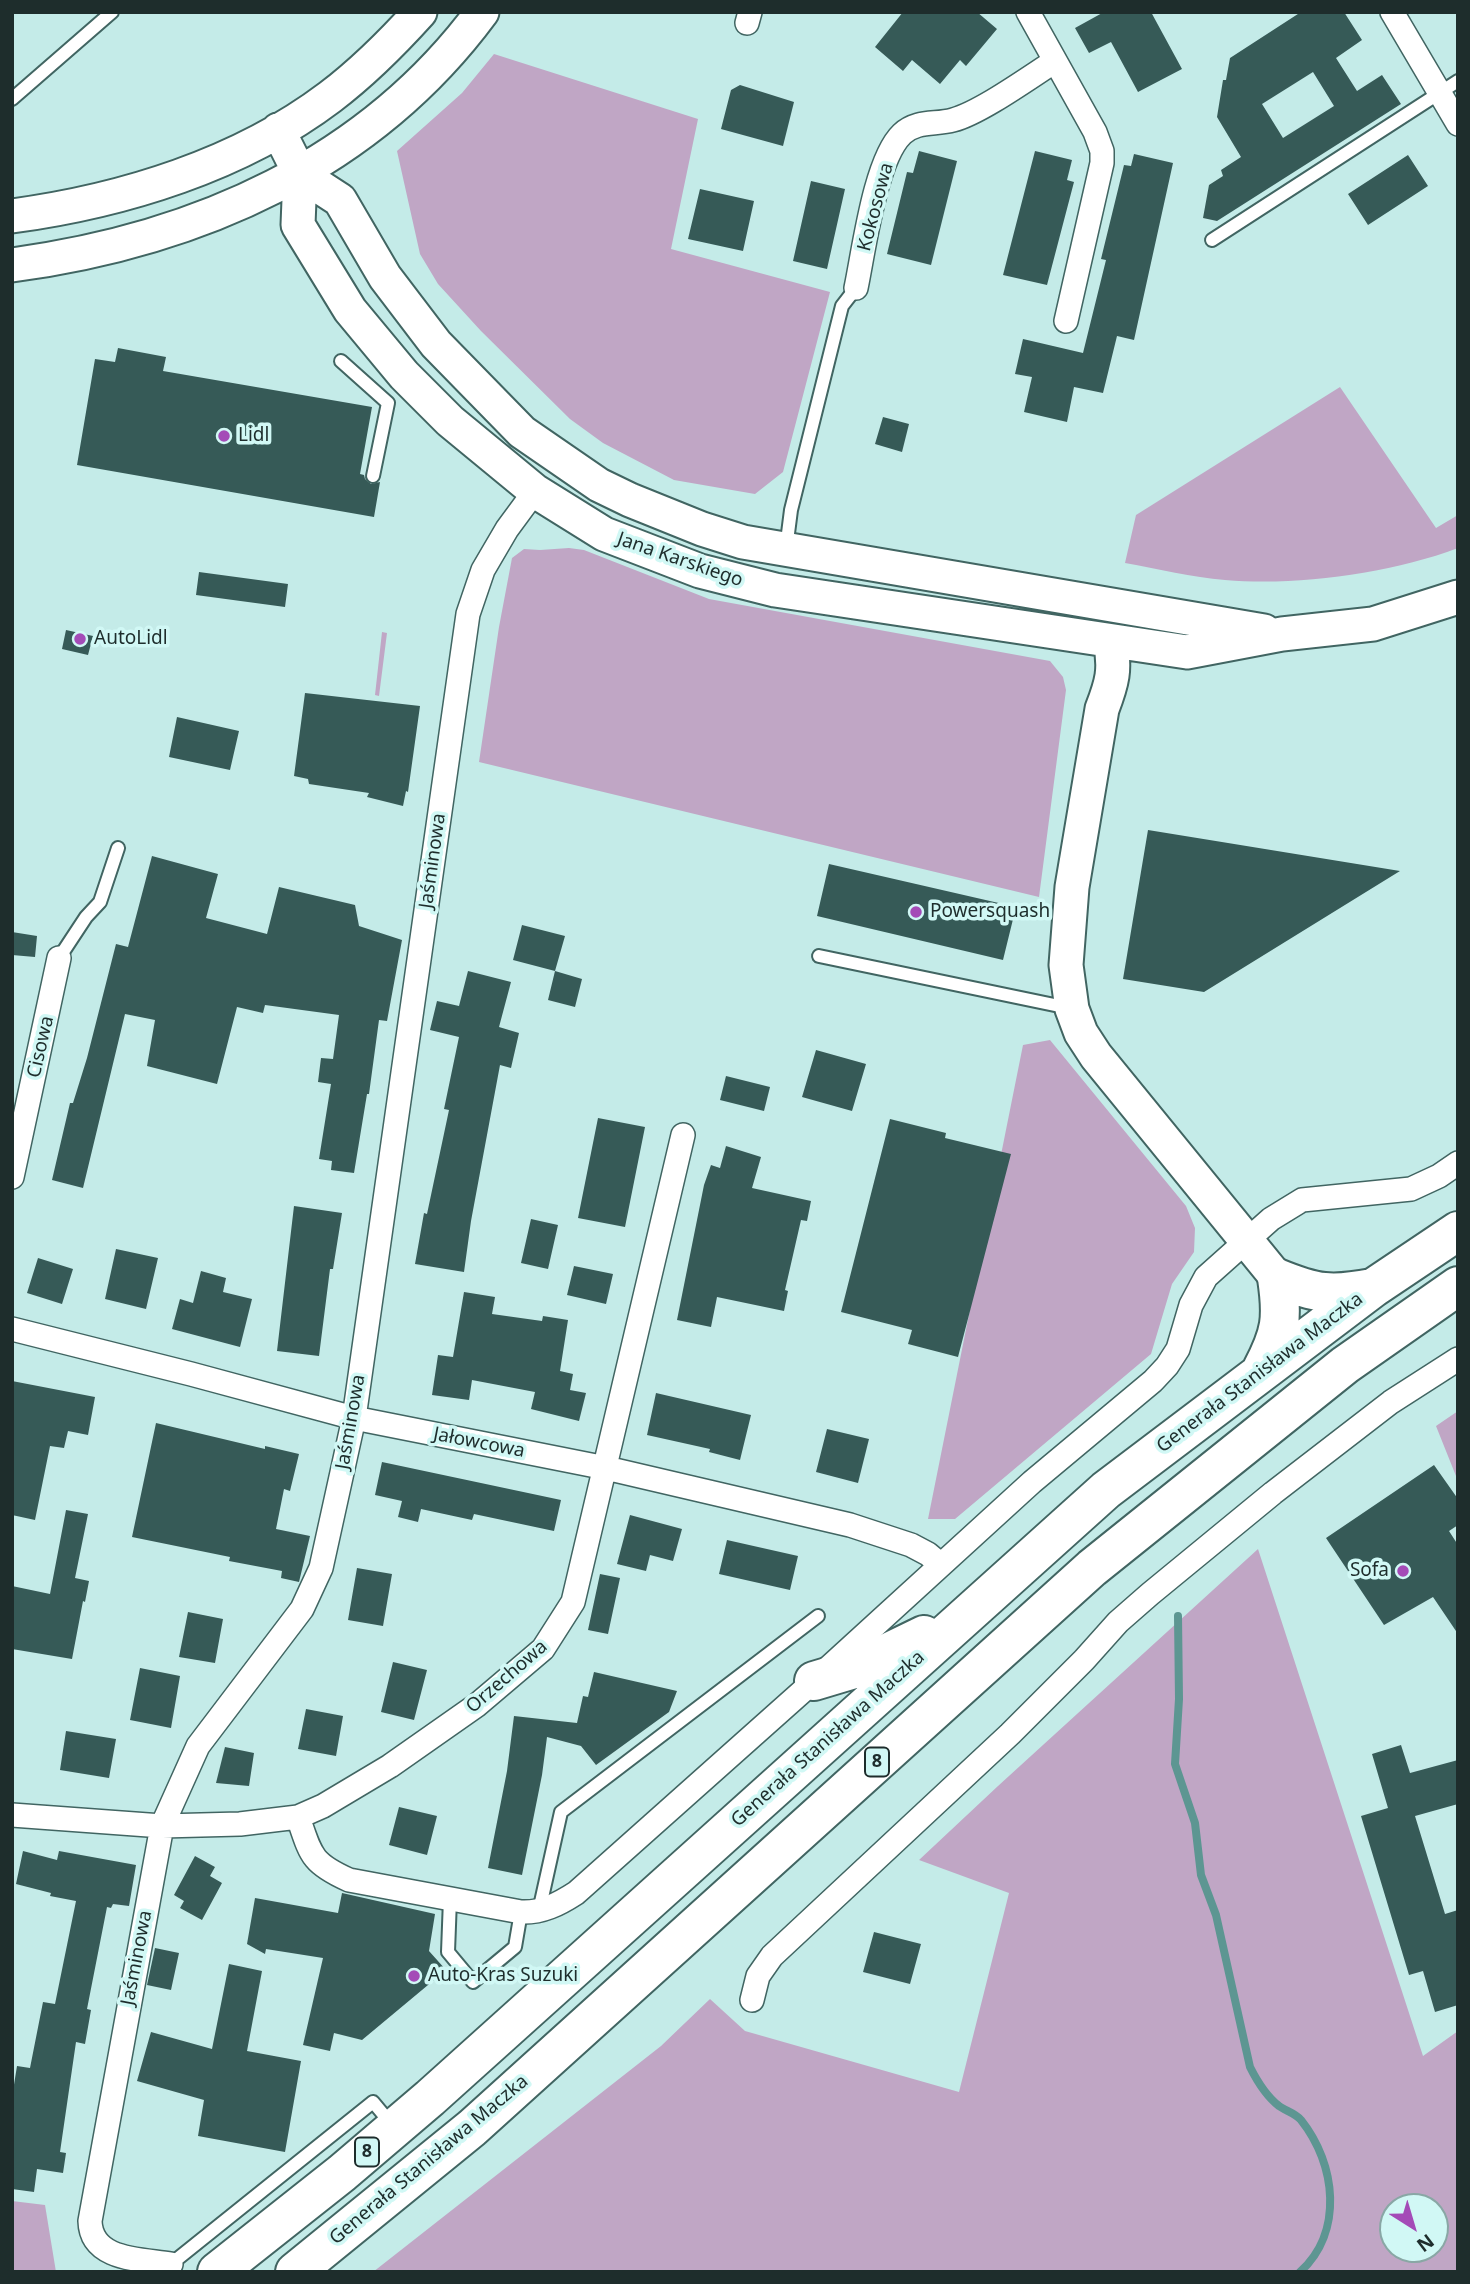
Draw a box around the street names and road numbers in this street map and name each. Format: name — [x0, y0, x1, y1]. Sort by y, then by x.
street label: Kokosowa — [853, 160, 899, 254]
street label: Jana Karskiego — [614, 528, 746, 592]
street label: Jaśminowa — [415, 812, 451, 910]
street label: Cisowa — [23, 1014, 59, 1080]
street label: Generała Stanisława Maczka — [1152, 1288, 1368, 1458]
street label: Jaśminowa — [331, 1373, 371, 1471]
street label: Jałowcowa — [431, 1423, 527, 1463]
street label: Orzechowa — [462, 1636, 552, 1718]
street label: Generała Stanisława Maczka — [727, 1646, 929, 1832]
road number: 8 — [865, 1748, 889, 1777]
street label: Jaśminowa — [117, 1909, 157, 2007]
street label: Generała Stanisława Maczka — [325, 2070, 533, 2250]
road number: 8 — [355, 2138, 379, 2166]

